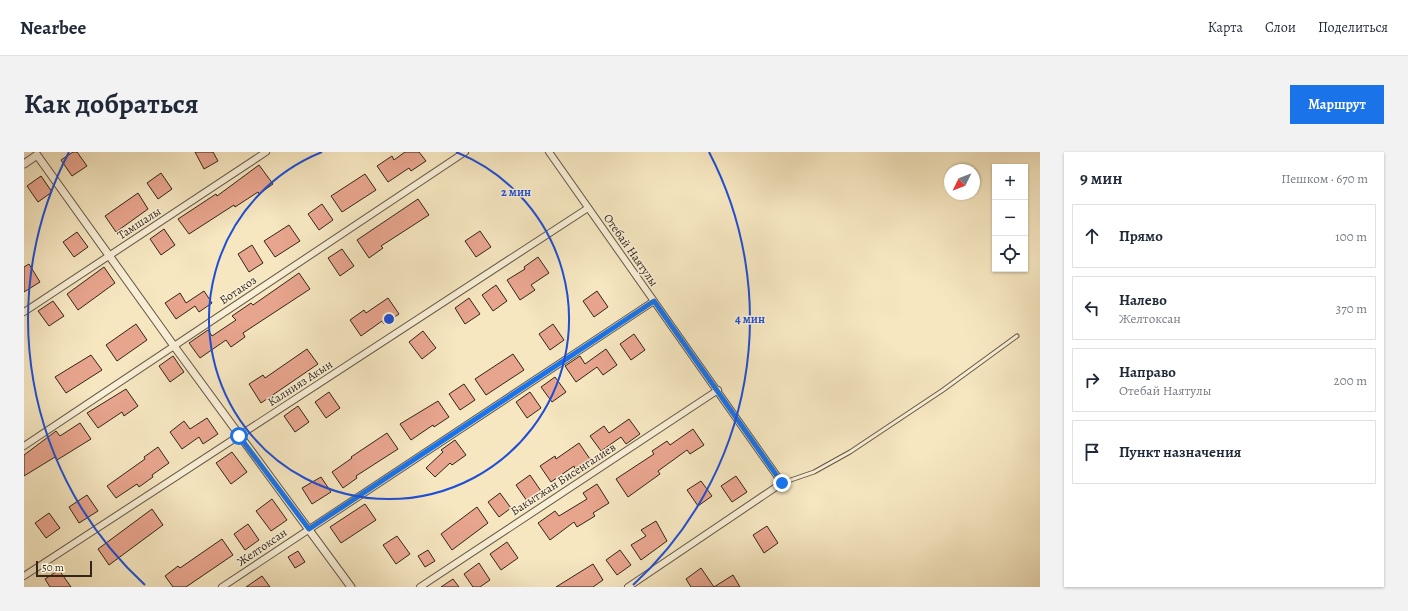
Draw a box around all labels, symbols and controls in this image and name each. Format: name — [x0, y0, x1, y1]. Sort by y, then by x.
text: Nearbee — [20, 15, 86, 41]
text: Карта — [1208, 18, 1243, 37]
text: Слои — [1265, 18, 1296, 37]
text: Поделиться — [1318, 18, 1388, 37]
text: Как добраться — [24, 85, 199, 123]
button: Маршрут — [1290, 85, 1384, 124]
north arrow — [944, 164, 980, 200]
map controls — [992, 164, 1028, 272]
button: + — [992, 164, 1028, 200]
text: 9 мин — [1080, 167, 1122, 190]
text: Пешком · 670 m — [1281, 170, 1368, 187]
text: 2 мин — [501, 184, 531, 200]
button: − — [992, 200, 1028, 236]
street label: Тамшалы — [114, 203, 164, 243]
street label: Отебай Наятулы — [600, 211, 662, 289]
icon: ahead — [1081, 225, 1103, 247]
text: Прямо — [1119, 226, 1163, 246]
text: 100 m — [1335, 228, 1367, 245]
button: locate — [992, 236, 1028, 272]
street label: Ботакоз — [216, 272, 260, 308]
text: Налево — [1119, 290, 1167, 310]
icon: left — [1081, 297, 1103, 319]
text: 370 m — [1336, 300, 1367, 317]
text: Желтоксан — [1119, 310, 1181, 327]
text: 4 мин — [735, 311, 765, 327]
centre of rings — [382, 312, 396, 326]
street label: Калнияз Акын — [264, 356, 336, 410]
text: Направо — [1119, 362, 1176, 382]
icon: right — [1081, 369, 1103, 391]
text: 200 m — [1334, 372, 1367, 389]
text: Отебай Наятулы — [1119, 382, 1211, 399]
route start — [230, 427, 248, 445]
street label: Бакытжан Бисенгалиев — [507, 439, 619, 519]
icon: arrive — [1081, 441, 1103, 463]
text: Пункт назначения — [1119, 442, 1241, 462]
route end — [773, 474, 791, 492]
street label: Желтоксан — [234, 524, 290, 570]
scale bar — [36, 559, 92, 578]
text: 50 m — [42, 560, 64, 575]

